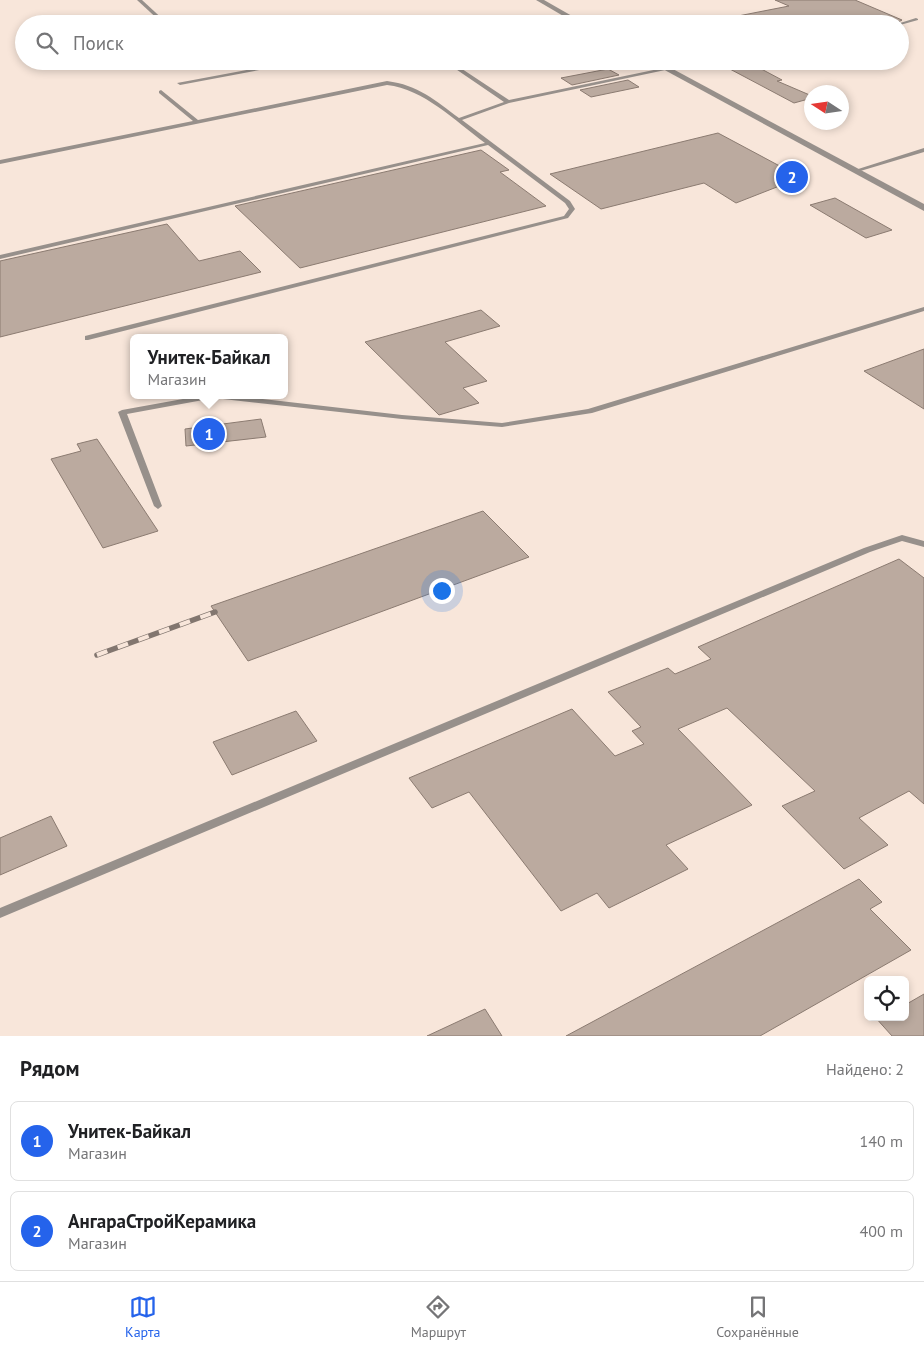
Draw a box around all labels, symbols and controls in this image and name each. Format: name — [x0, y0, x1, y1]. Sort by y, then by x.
search box — [15, 15, 909, 70]
icon: search — [33, 29, 61, 57]
text: Поиск — [73, 31, 124, 55]
north arrow — [804, 85, 849, 130]
pin: 2 — [776, 158, 808, 196]
popup — [130, 334, 288, 399]
text: Унитек-Байкал — [148, 345, 270, 369]
text: Магазин — [148, 369, 206, 389]
pin: 1 — [193, 415, 225, 453]
your location — [429, 578, 455, 604]
map controls — [864, 976, 909, 1021]
button: locate — [864, 976, 909, 1021]
text: Рядом — [20, 1055, 79, 1082]
text: Найдено: 2 — [826, 1059, 904, 1079]
text: Унитек-Байкал — [68, 1119, 191, 1143]
text: 1 — [32, 1131, 42, 1151]
text: 140 m — [860, 1131, 903, 1151]
text: Магазин — [68, 1143, 127, 1163]
text: АнгараСтройКерамика — [68, 1209, 256, 1233]
text: 2 — [32, 1221, 42, 1241]
text: 400 m — [860, 1221, 903, 1241]
text: Магазин — [68, 1233, 127, 1253]
tab: Карта — [125, 1293, 160, 1341]
tab: Маршрут — [411, 1293, 466, 1341]
tab: Сохранённые — [716, 1293, 799, 1341]

